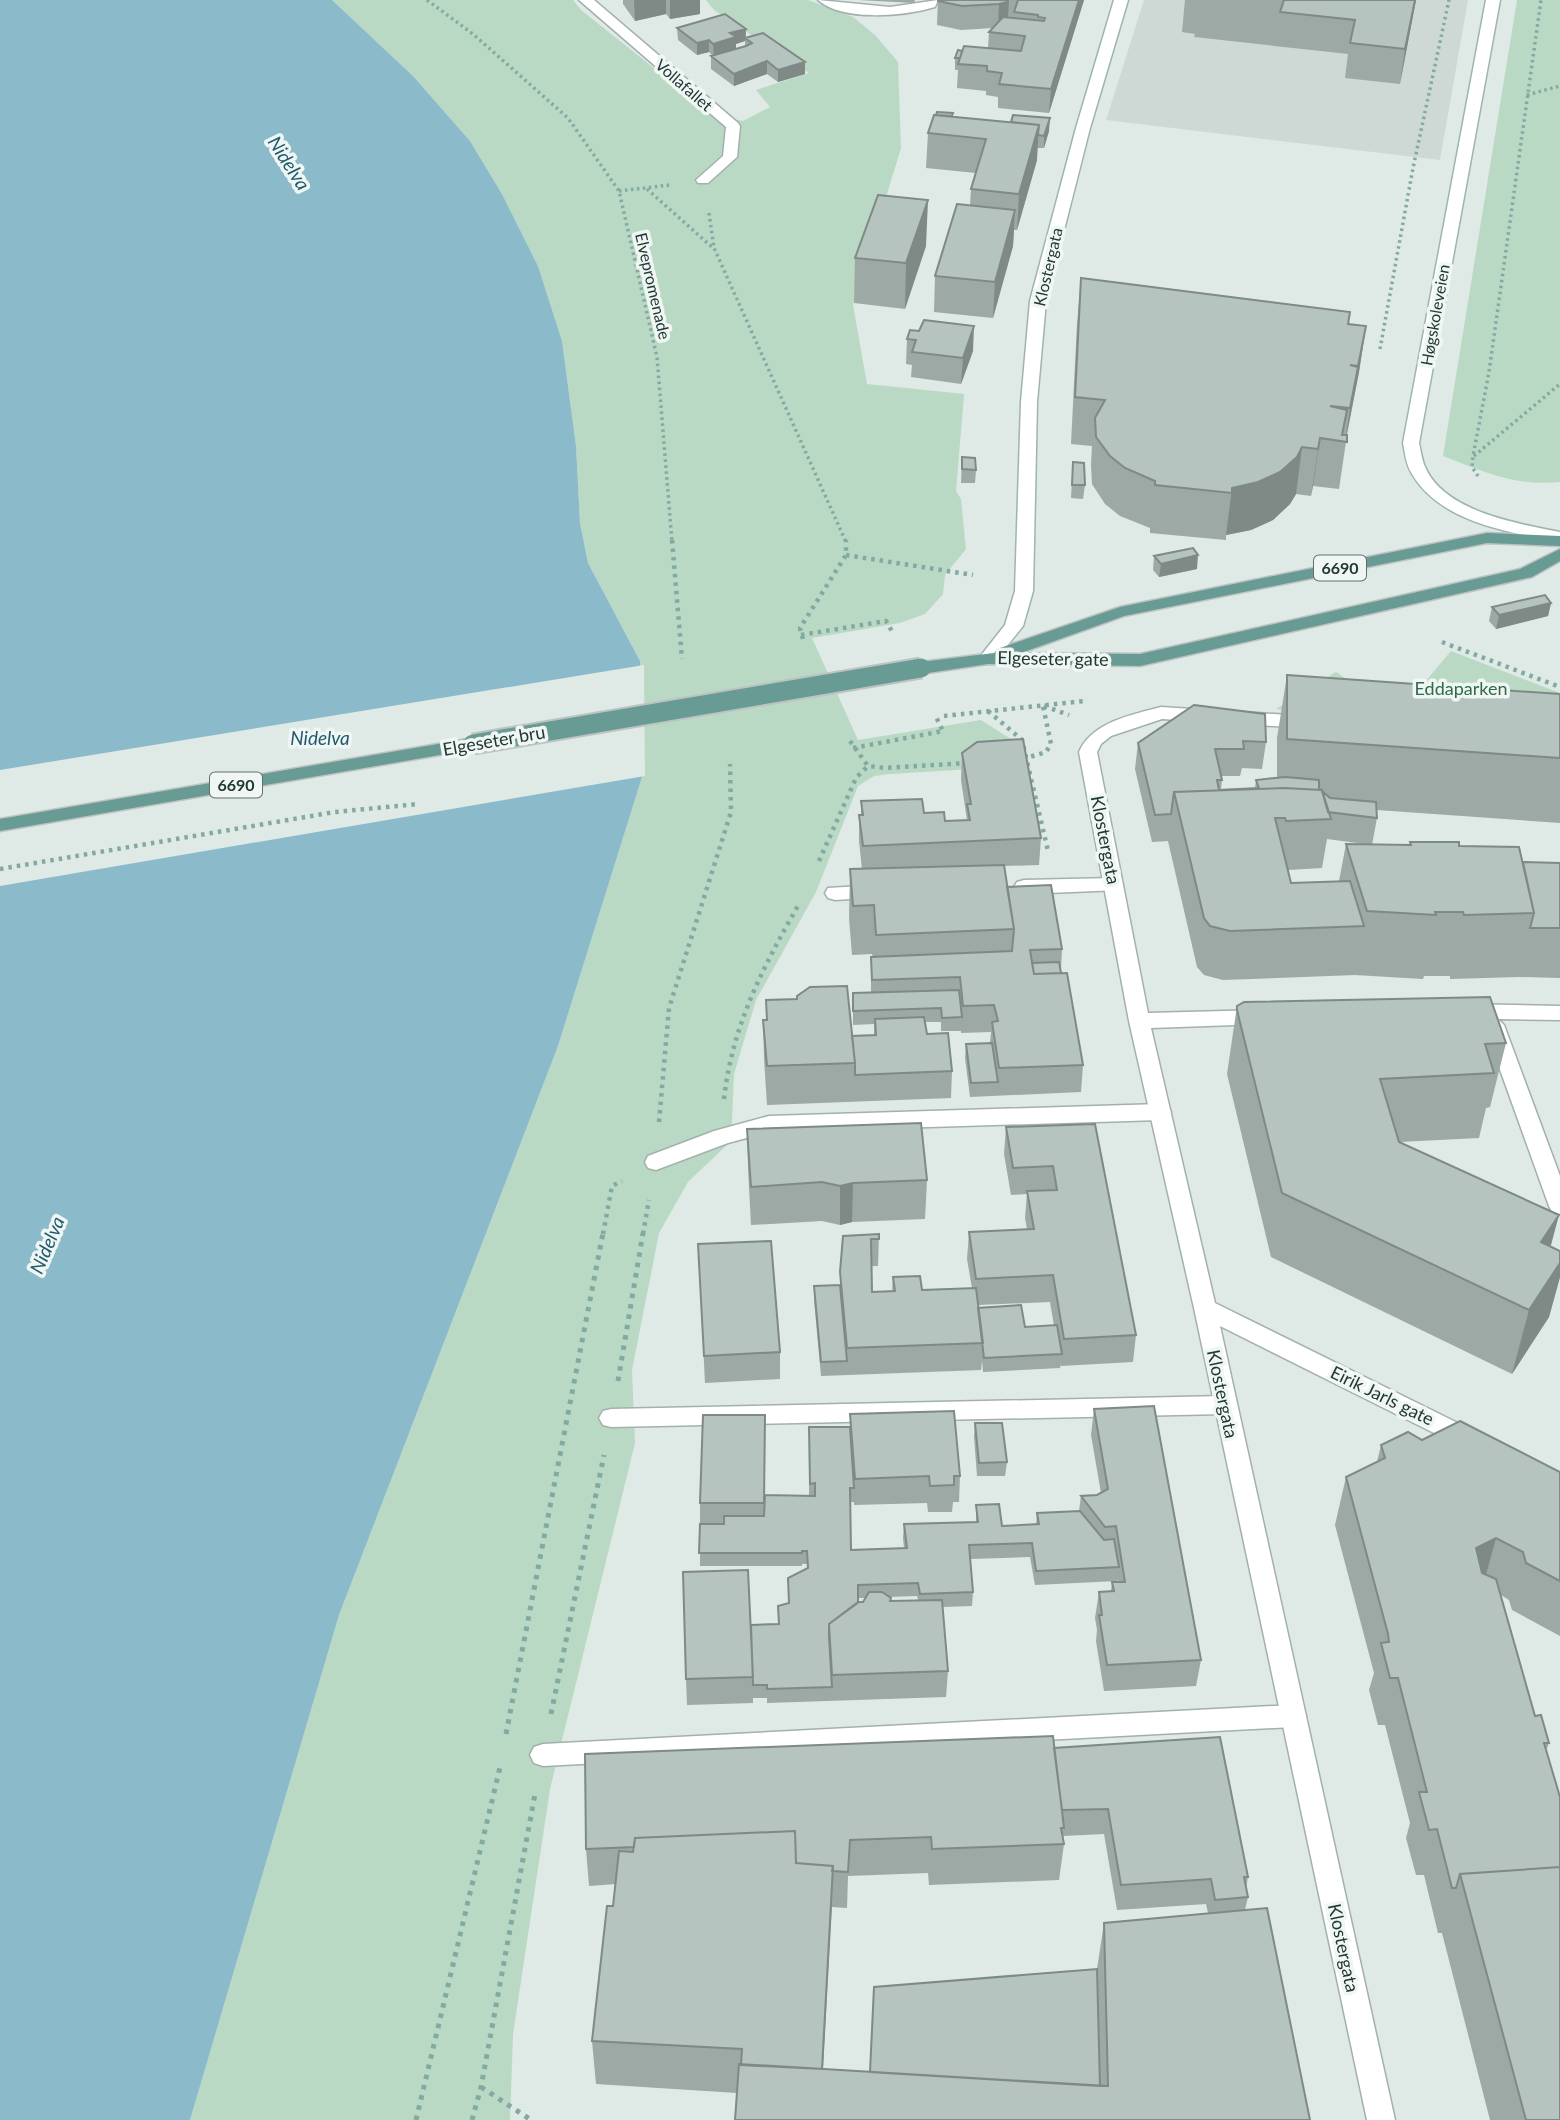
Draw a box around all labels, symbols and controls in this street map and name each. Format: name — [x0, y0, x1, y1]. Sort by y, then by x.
street label: Vollafallet — [652, 55, 717, 115]
water label: Nidelva — [264, 131, 315, 194]
street label: Klostergata — [1029, 226, 1066, 308]
street label: Elvepromenade — [632, 231, 675, 341]
street label: Høgskoleveien — [1416, 263, 1453, 367]
road number: 6690 — [1314, 555, 1366, 580]
street label: Elgeseter gate — [997, 646, 1109, 670]
park label: Eddaparken — [1415, 677, 1507, 699]
street label: Elgeseter bru — [441, 720, 547, 760]
water label: Nidelva — [290, 726, 350, 749]
road number: 6690 — [210, 772, 262, 798]
street label: Klostergata — [1087, 794, 1125, 886]
water label: Nidelva — [24, 1213, 69, 1277]
street label: Klostergata — [1203, 1347, 1243, 1440]
street label: Eirik Jarls gate — [1327, 1361, 1438, 1430]
street label: Klostergata — [1324, 1901, 1364, 1994]

